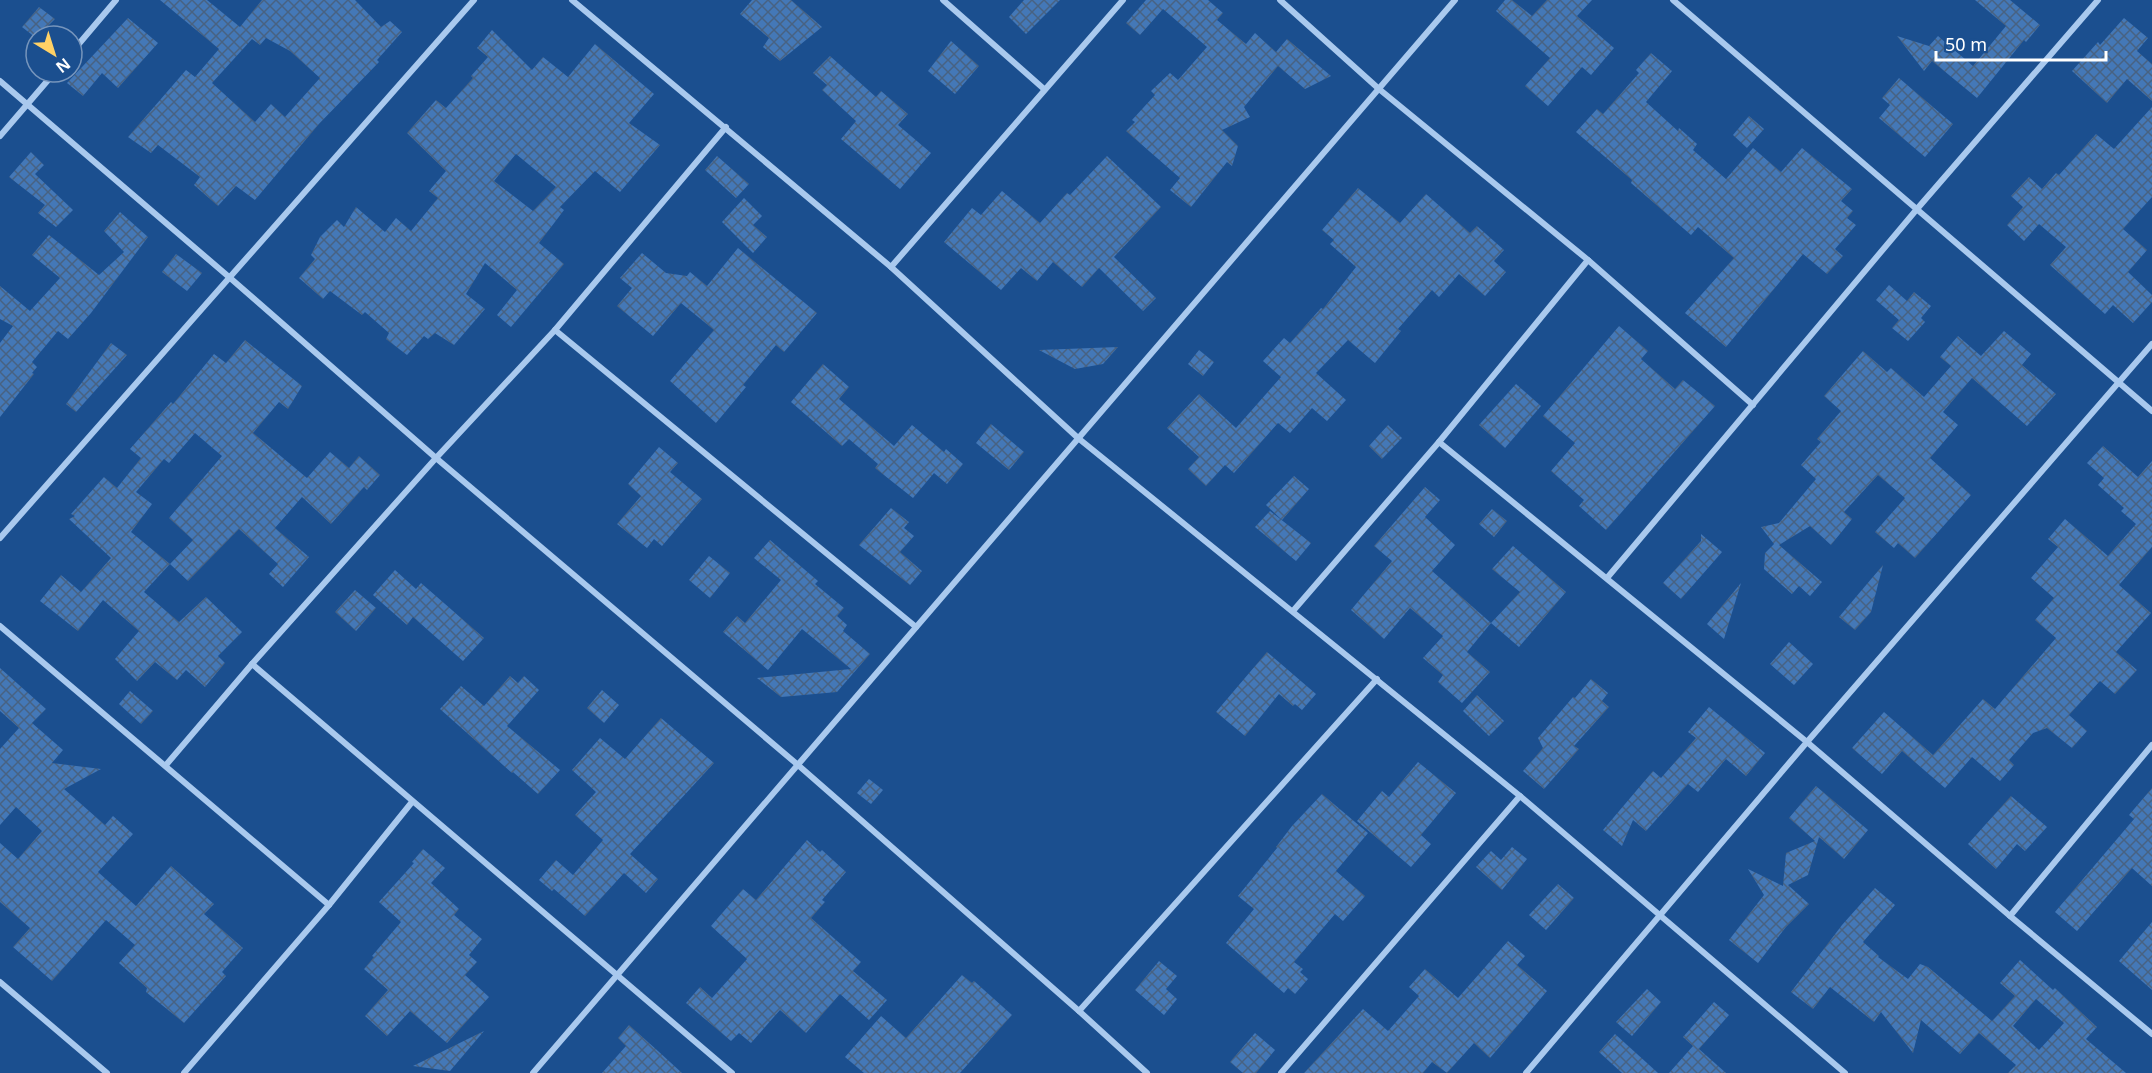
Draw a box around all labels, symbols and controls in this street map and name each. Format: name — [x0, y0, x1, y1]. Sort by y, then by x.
north arrow — [24, 24, 84, 84]
scale bar — [1936, 24, 2106, 62]
text: 50 m — [1945, 32, 1987, 56]
text: N — [51, 53, 75, 78]

